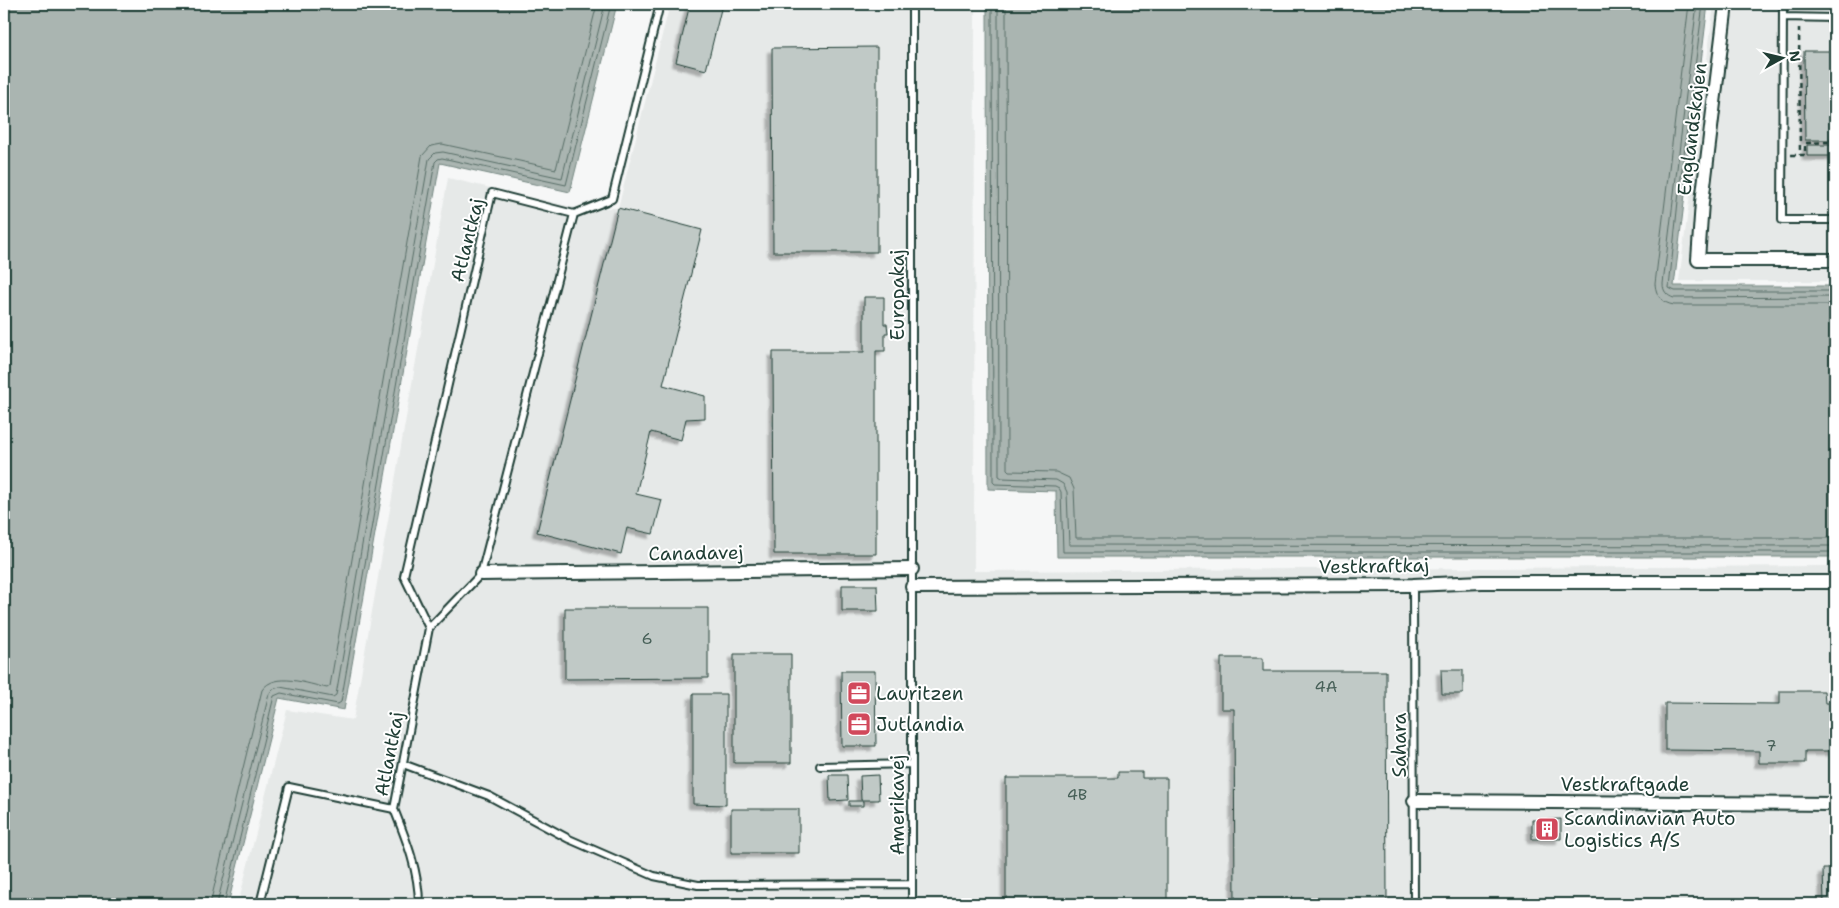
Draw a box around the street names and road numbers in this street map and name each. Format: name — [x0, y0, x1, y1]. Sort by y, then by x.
street label: Englandskajen — [1671, 61, 1713, 197]
street label: Atlantkaj — [444, 195, 490, 285]
street label: Europakaj — [885, 250, 910, 340]
street label: Canadavej — [648, 540, 744, 566]
street label: Vestkraftkaj — [1319, 553, 1429, 579]
street label: Atlantkaj — [369, 710, 409, 798]
street label: Sahara — [1387, 712, 1412, 777]
street label: Amerikavej — [885, 755, 910, 855]
street label: Vestkraftgade — [1560, 772, 1690, 797]

